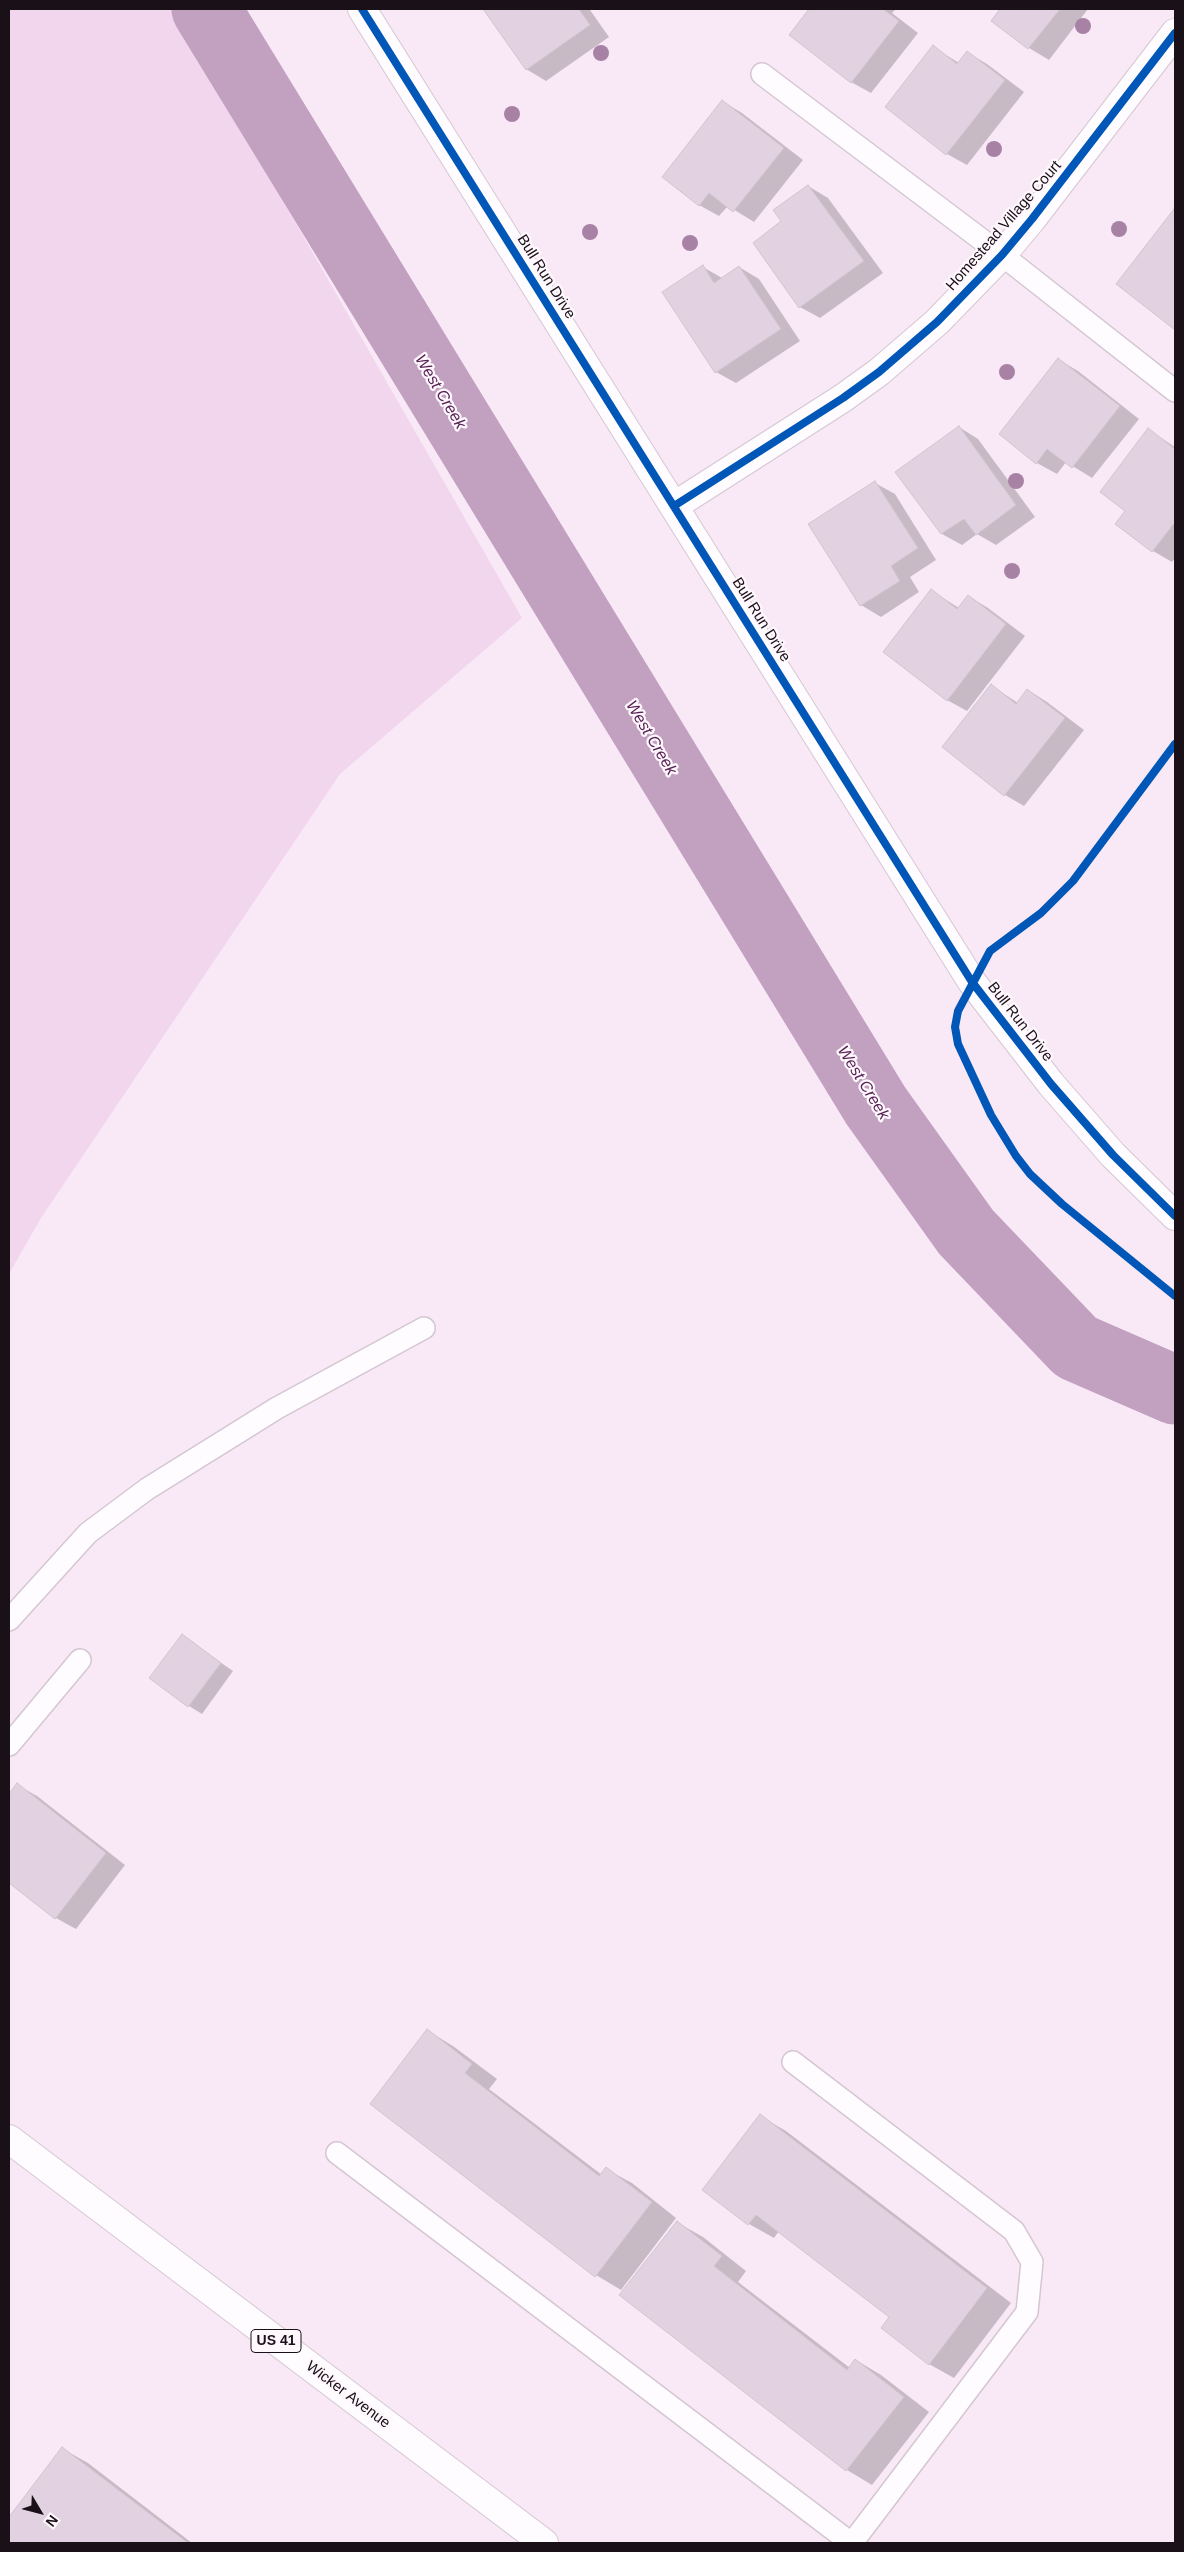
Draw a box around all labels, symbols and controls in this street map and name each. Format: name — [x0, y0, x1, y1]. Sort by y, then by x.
street label: Homestead Village Court — [943, 157, 1065, 295]
street label: Bull Run Drive — [513, 232, 579, 322]
water label: West Creek — [410, 351, 470, 433]
street label: Bull Run Drive — [728, 575, 794, 665]
water label: West Creek — [621, 697, 681, 779]
street label: Bull Run Drive — [983, 979, 1057, 1065]
water label: West Creek — [833, 1043, 893, 1123]
road number: US 41 — [251, 2330, 301, 2352]
street label: Wicker Avenue — [302, 2358, 394, 2432]
north arrow — [15, 2487, 65, 2537]
text: N — [43, 2512, 61, 2530]

